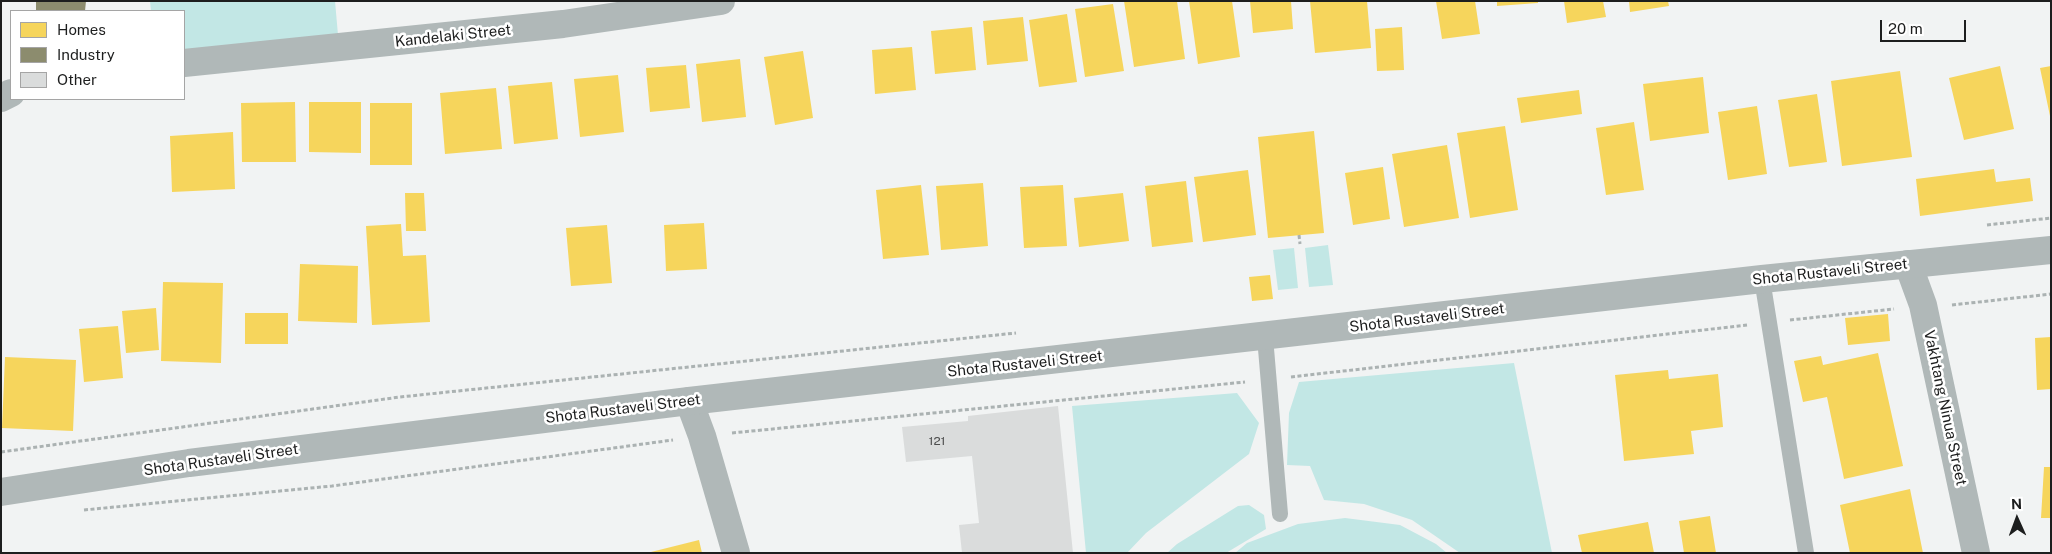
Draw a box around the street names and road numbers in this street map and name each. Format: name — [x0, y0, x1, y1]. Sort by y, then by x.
street label: Kandelaki Street — [394, 21, 512, 51]
street label: Shota Rustaveli Street — [1751, 255, 1909, 289]
street label: Shota Rustaveli Street — [1348, 300, 1506, 336]
street label: Vakhtang Ninua Street — [1920, 329, 1970, 487]
street label: Shota Rustaveli Street — [946, 347, 1104, 381]
street label: Shota Rustaveli Street — [544, 391, 702, 427]
street label: Shota Rustaveli Street — [142, 440, 300, 480]

